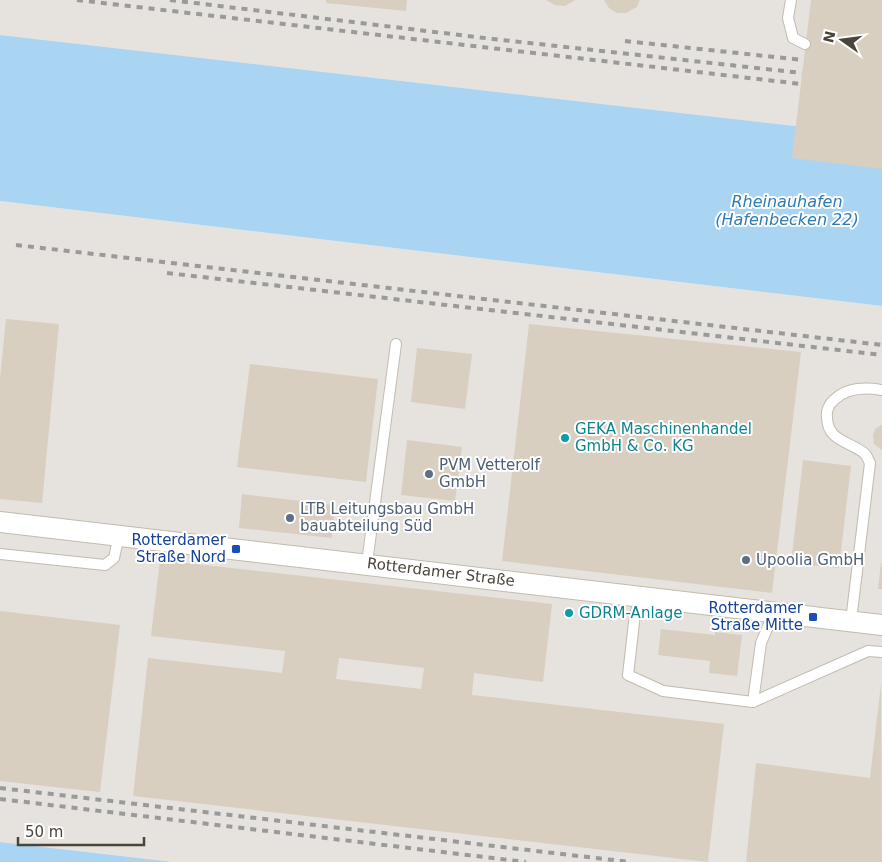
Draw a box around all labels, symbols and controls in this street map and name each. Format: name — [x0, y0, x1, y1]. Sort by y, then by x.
north arrow — [817, 15, 867, 65]
text: N — [820, 29, 839, 44]
water label: Rheinauhafen (Hafenbecken 22) — [715, 192, 859, 229]
place label: GEKA Maschinenhandel GmbH & Co. KG — [575, 420, 752, 455]
marker: GEKA Maschinenhandel GmbH & Co. KG — [559, 432, 571, 444]
place label: PVM Vetterolf GmbH — [439, 456, 541, 491]
marker: PVM Vetterolf GmbH — [423, 468, 435, 480]
place label: LTB Leitungsbau GmbH bauabteilung Süd — [300, 500, 474, 535]
marker: LTB Leitungsbau GmbH bauabteilung Süd — [284, 512, 296, 524]
place label: Rotterdamer Straße Nord — [131, 531, 227, 566]
marker: Rotterdamer Straße Nord — [230, 543, 242, 555]
place label: Upoolia GmbH — [756, 551, 864, 569]
street label: Rotterdamer Straße — [366, 554, 516, 590]
marker: Upoolia GmbH — [740, 554, 752, 566]
place label: Rotterdamer Straße Mitte — [708, 599, 804, 634]
place label: GDRM-Anlage — [579, 604, 683, 622]
marker: GDRM-Anlage — [563, 607, 575, 619]
marker: Rotterdamer Straße Mitte — [807, 611, 819, 623]
scale bar — [18, 814, 144, 846]
text: 50 m — [25, 823, 63, 841]

